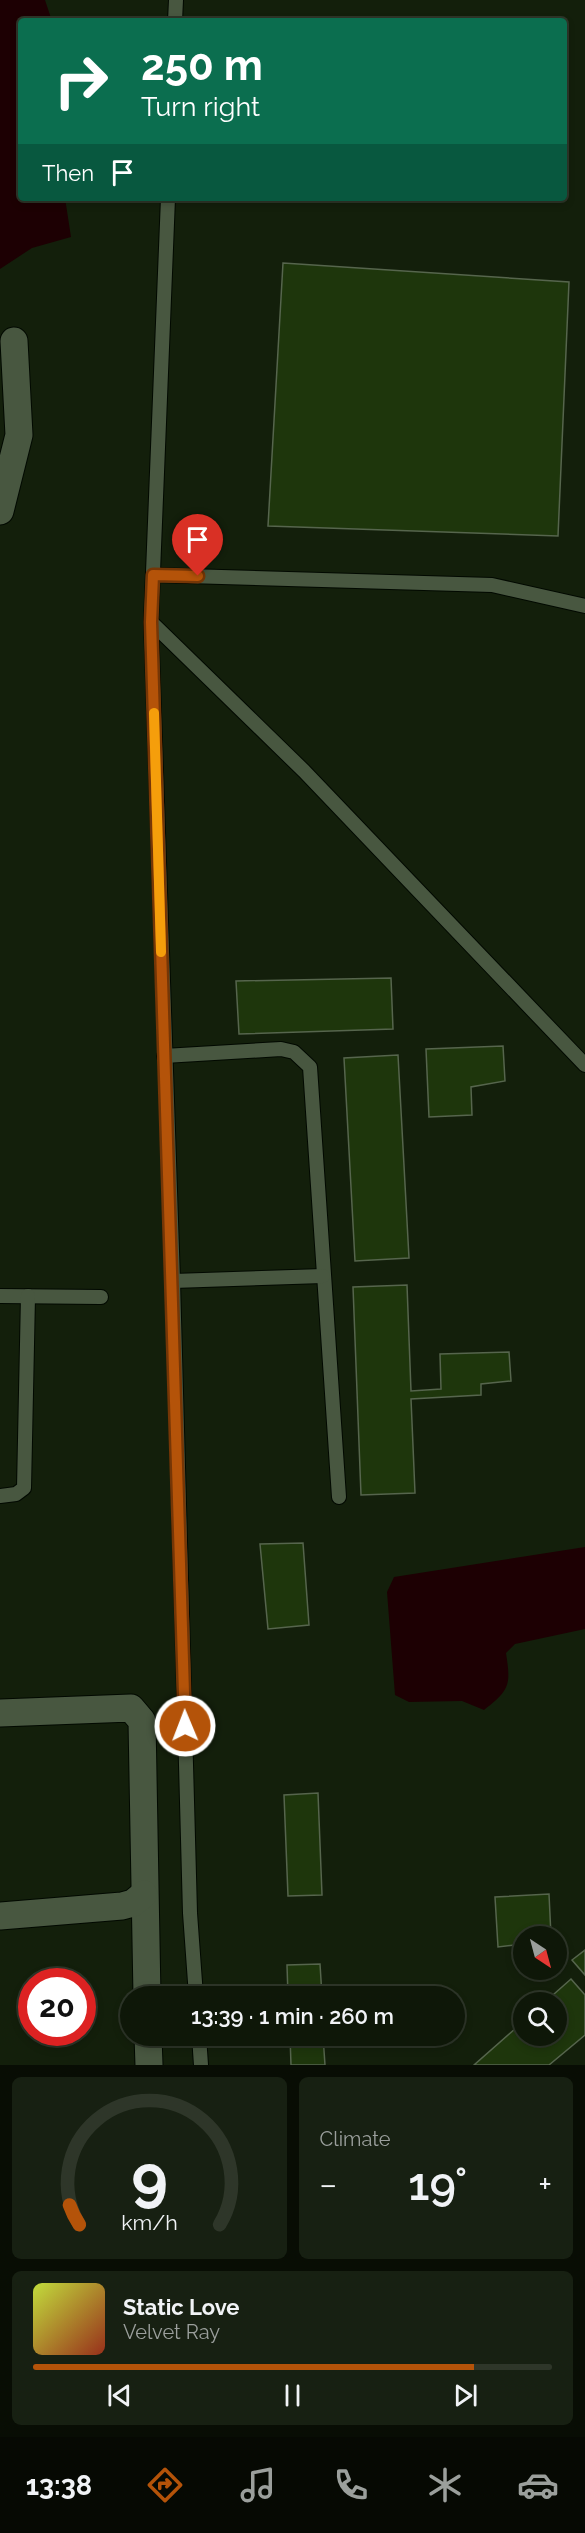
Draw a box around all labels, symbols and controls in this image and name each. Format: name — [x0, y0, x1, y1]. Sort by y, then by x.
text: 250 m — [141, 41, 263, 90]
icon: right — [42, 42, 120, 120]
text: Turn right — [141, 91, 260, 122]
icon: arrive — [106, 156, 139, 189]
text: Then — [42, 160, 94, 186]
pin — [172, 514, 223, 576]
icon: arrive — [181, 523, 214, 556]
position arrow — [153, 1694, 217, 1758]
north arrow — [513, 1926, 567, 1980]
map controls — [513, 1926, 567, 2046]
speed limit sign: 20 — [18, 1968, 96, 2046]
button: search — [513, 1992, 567, 2046]
text: 13:39 · 1 min · 260 m — [191, 2003, 394, 2029]
text: Climate — [320, 2127, 391, 2151]
text: 9 — [131, 2140, 168, 2214]
text: 19° — [408, 2158, 467, 2211]
text: − — [320, 2165, 337, 2204]
text: + — [538, 2165, 552, 2204]
text: km/h — [121, 2210, 178, 2235]
text: Static Love — [123, 2294, 240, 2320]
text: Velvet Ray — [123, 2320, 220, 2344]
icon: previous — [103, 2379, 136, 2412]
icon: pause — [276, 2379, 309, 2412]
icon: next — [449, 2379, 482, 2412]
icon: directions — [144, 2464, 186, 2506]
icon: music — [237, 2464, 279, 2506]
icon: phone — [330, 2464, 372, 2506]
icon: climate — [424, 2464, 466, 2506]
icon: car — [517, 2464, 559, 2506]
text: 13:38 — [26, 2470, 92, 2501]

